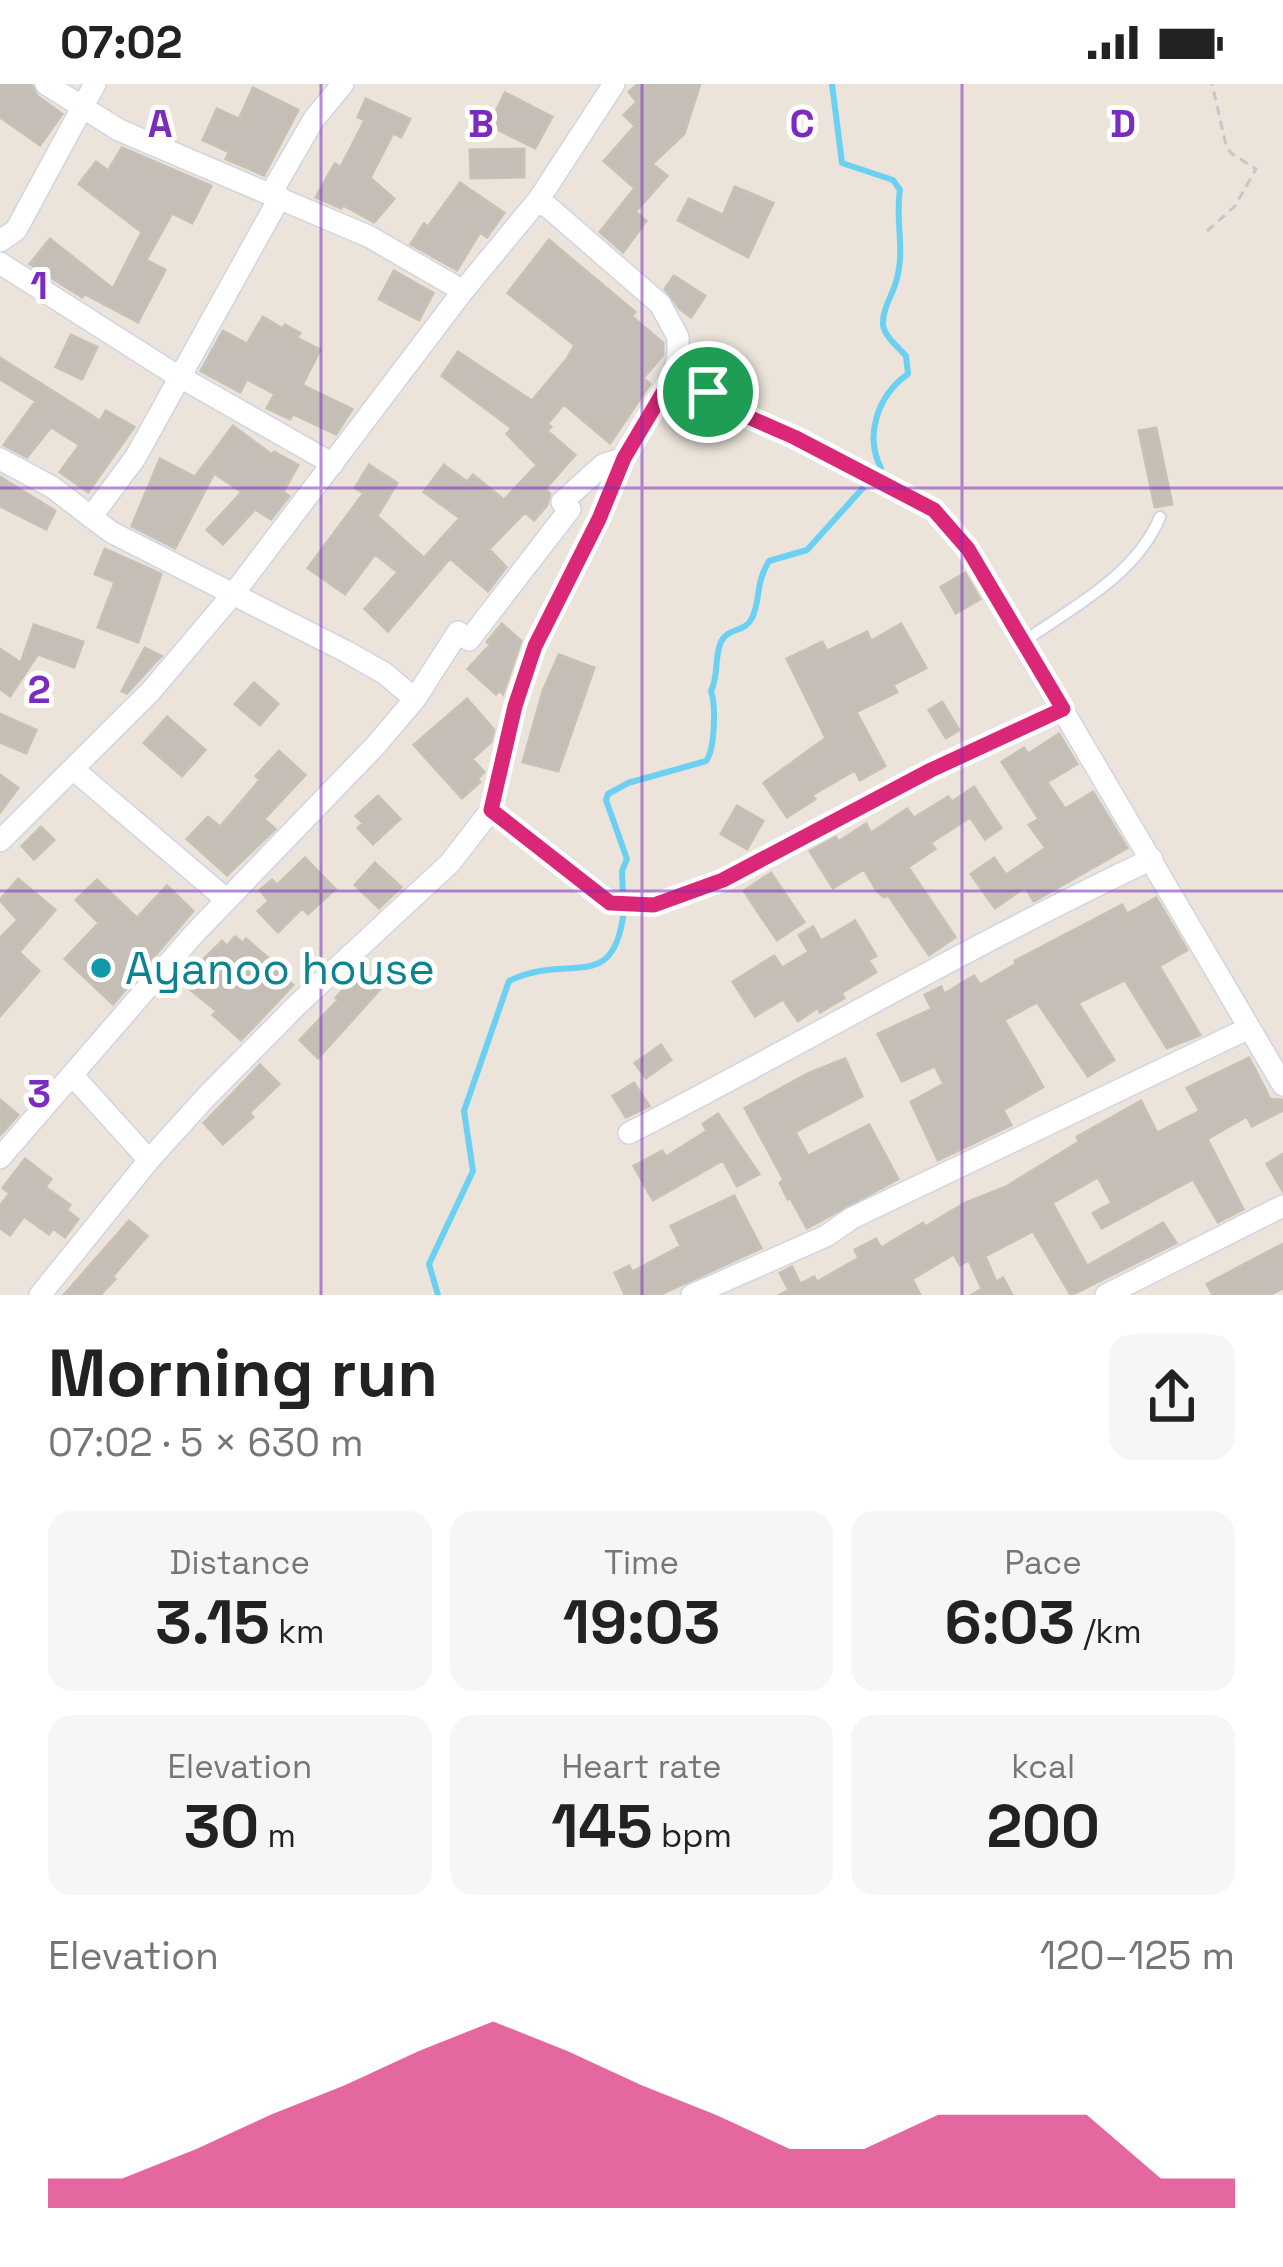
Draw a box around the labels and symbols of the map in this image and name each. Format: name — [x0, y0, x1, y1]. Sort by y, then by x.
text: A — [148, 99, 173, 148]
text: B — [468, 99, 494, 148]
text: C — [789, 99, 815, 148]
text: D — [1110, 99, 1136, 148]
text: 1 — [30, 261, 48, 310]
pin — [657, 341, 759, 443]
text: 2 — [27, 665, 51, 714]
place label: Ayanoo house — [125, 940, 435, 997]
marker: Ayanoo house — [88, 955, 114, 981]
text: 3 — [27, 1069, 51, 1118]

